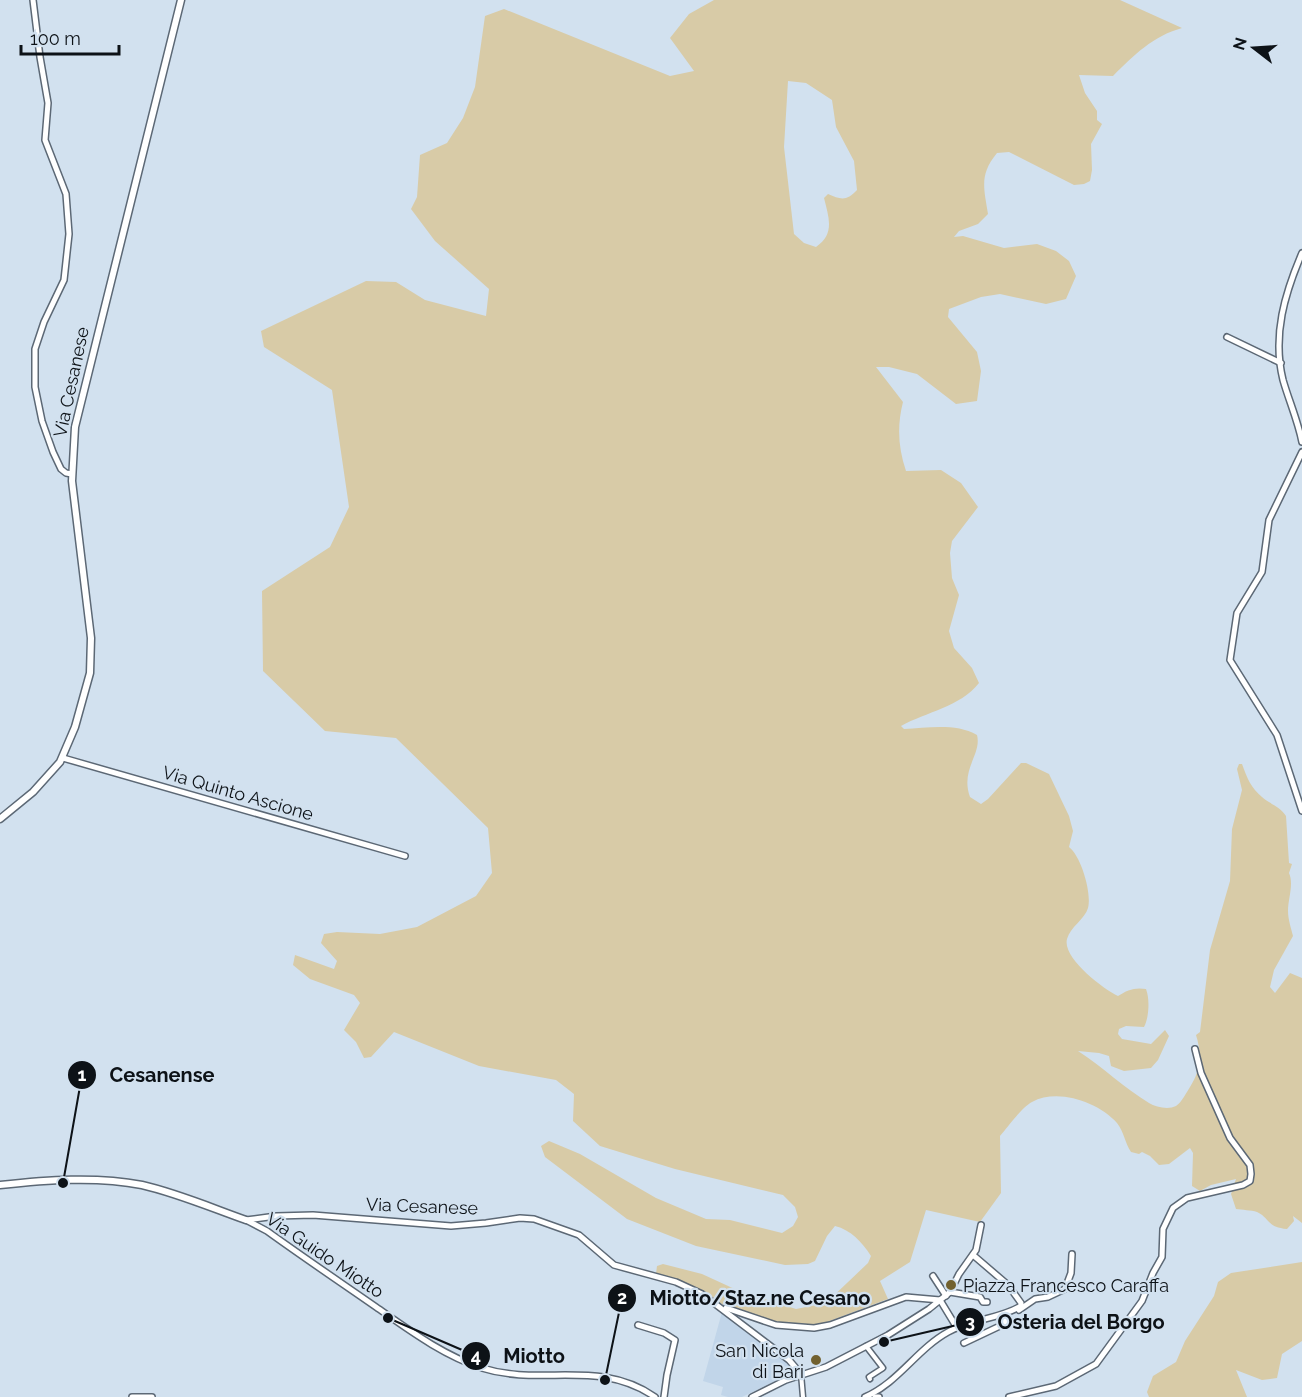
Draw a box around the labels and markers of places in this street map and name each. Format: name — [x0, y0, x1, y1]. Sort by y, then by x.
callout: Cesanense — [67, 1056, 226, 1094]
place label: Piazza Francesco Caraffa — [963, 1275, 1169, 1296]
marker: Piazza Francesco Caraffa — [944, 1278, 958, 1292]
callout: Miotto/Staz.ne Cesano — [607, 1279, 882, 1317]
callout: Osteria del Borgo — [955, 1303, 1177, 1341]
callout: Miotto — [461, 1337, 577, 1375]
place label: San Nicola di Bari — [715, 1340, 804, 1382]
marker: San Nicola di Bari — [809, 1353, 823, 1367]

